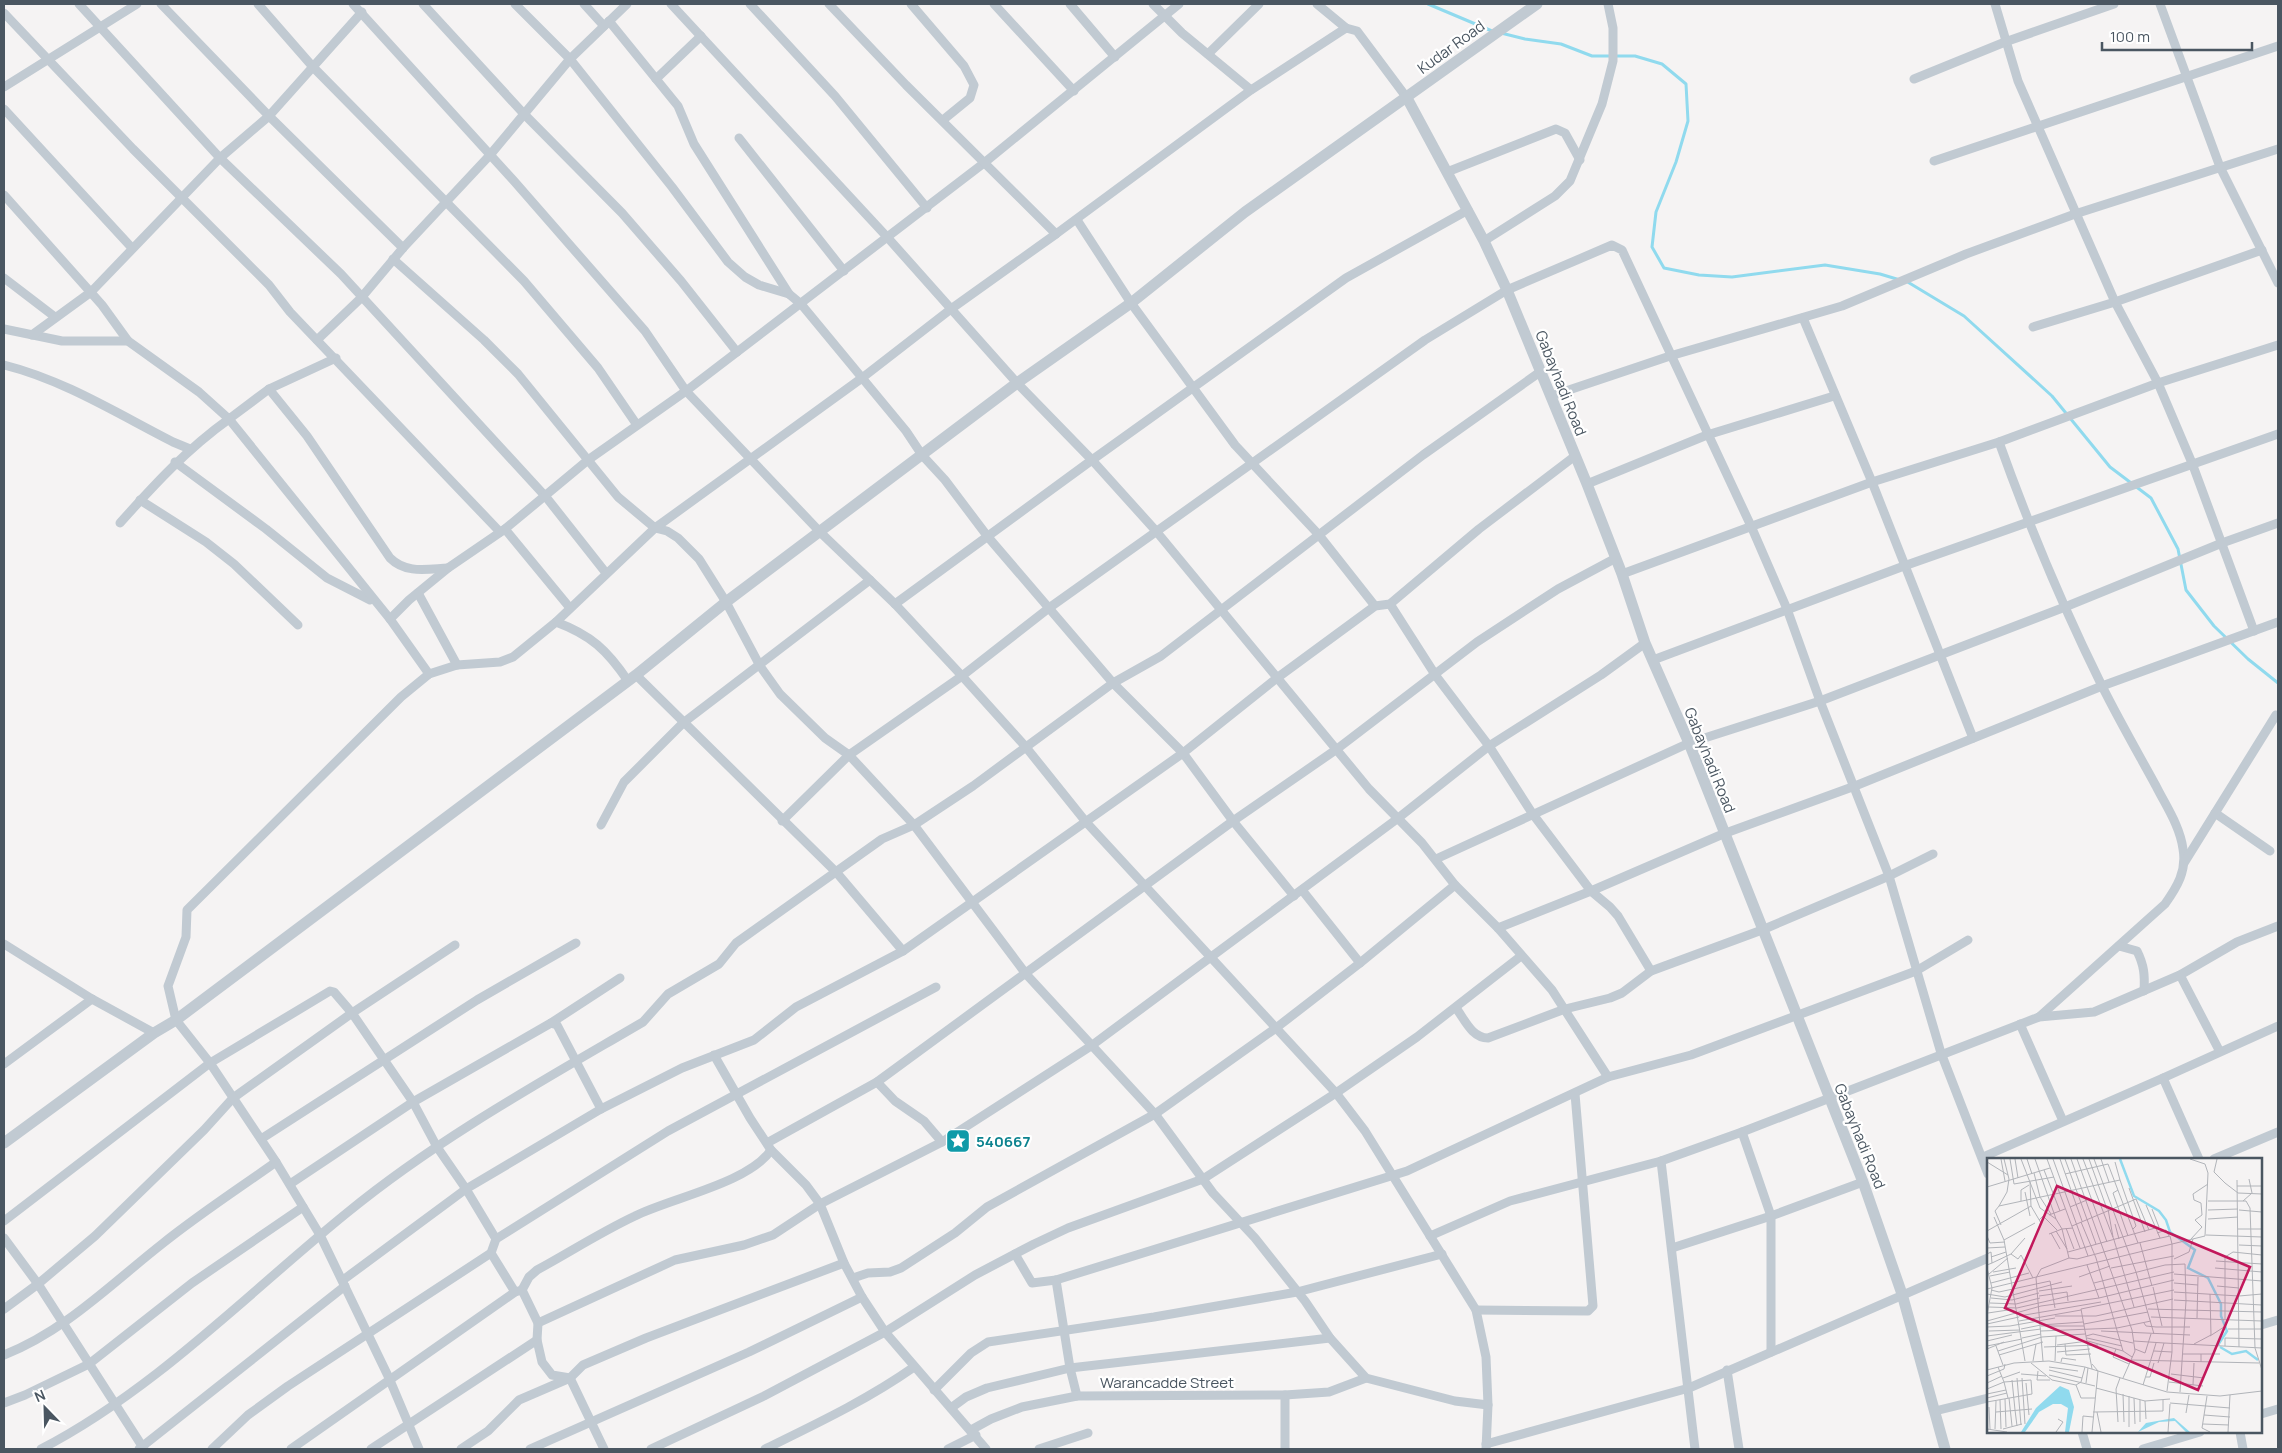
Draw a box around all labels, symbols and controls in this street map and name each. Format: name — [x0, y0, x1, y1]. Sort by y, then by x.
street label: Kudar Road — [1413, 15, 1489, 79]
scale bar — [2102, 20, 2252, 52]
text: 100 m — [2110, 26, 2150, 47]
street label: Gabayhadi Road — [1530, 327, 1592, 439]
street label: Gabayhadi Road — [1679, 704, 1741, 816]
street label: Gabayhadi Road — [1829, 1080, 1891, 1192]
place icon: 540667 — [945, 1128, 971, 1154]
place label: 540667 — [976, 1131, 1030, 1152]
inset map — [1987, 1158, 2262, 1433]
street label: Warancadde Street — [1100, 1372, 1234, 1393]
north arrow — [20, 1383, 70, 1433]
text: N — [31, 1385, 48, 1406]

